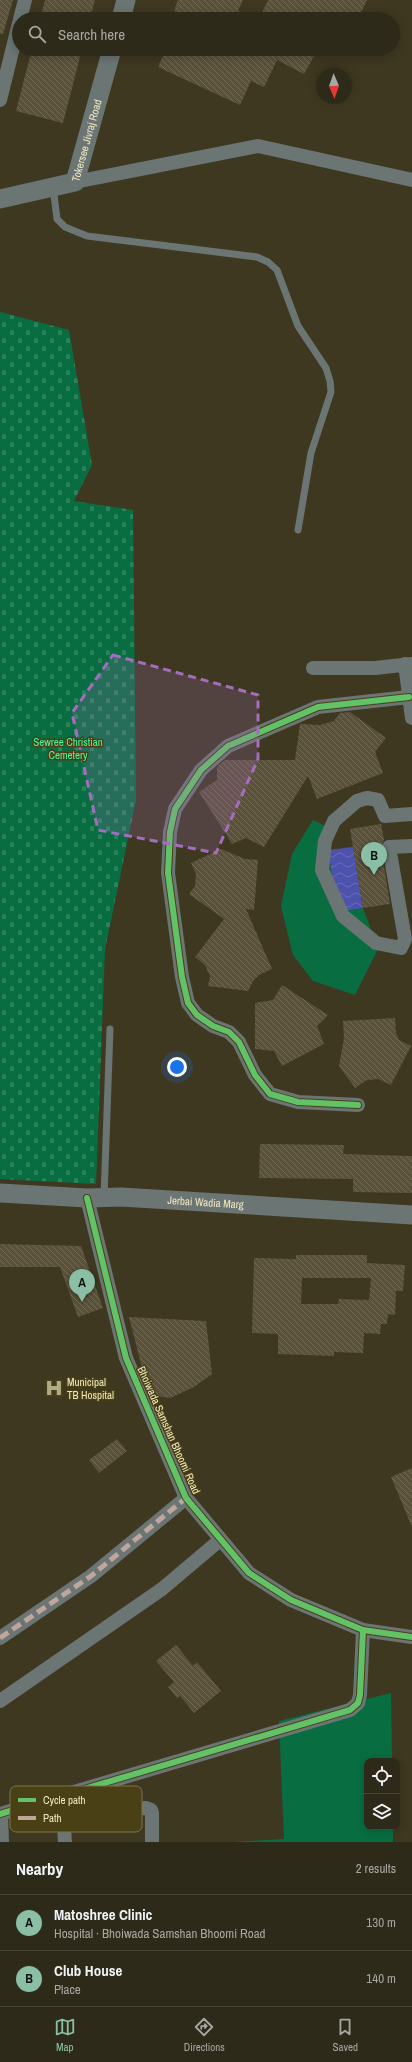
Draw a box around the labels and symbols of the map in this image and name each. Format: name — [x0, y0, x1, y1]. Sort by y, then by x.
north arrow — [316, 68, 352, 104]
street label: Tokersee Jivraj Road — [68, 98, 105, 183]
park label: Sewree Christian Cemetery — [33, 735, 103, 762]
pin: B — [361, 842, 387, 875]
your location — [167, 1057, 187, 1077]
street label: Jerbai Wadia Marg — [167, 1193, 244, 1212]
pin: A — [69, 1269, 95, 1302]
street label: Bhoiwada Samshan Bhoomi Road — [134, 1364, 204, 1496]
place label: Municipal TB Hospital — [67, 1375, 114, 1402]
hospital icon: Municipal TB Hospital — [44, 1378, 64, 1398]
legend — [10, 1786, 142, 1832]
text: Cycle path — [43, 1793, 86, 1807]
text: Path — [43, 1811, 62, 1825]

